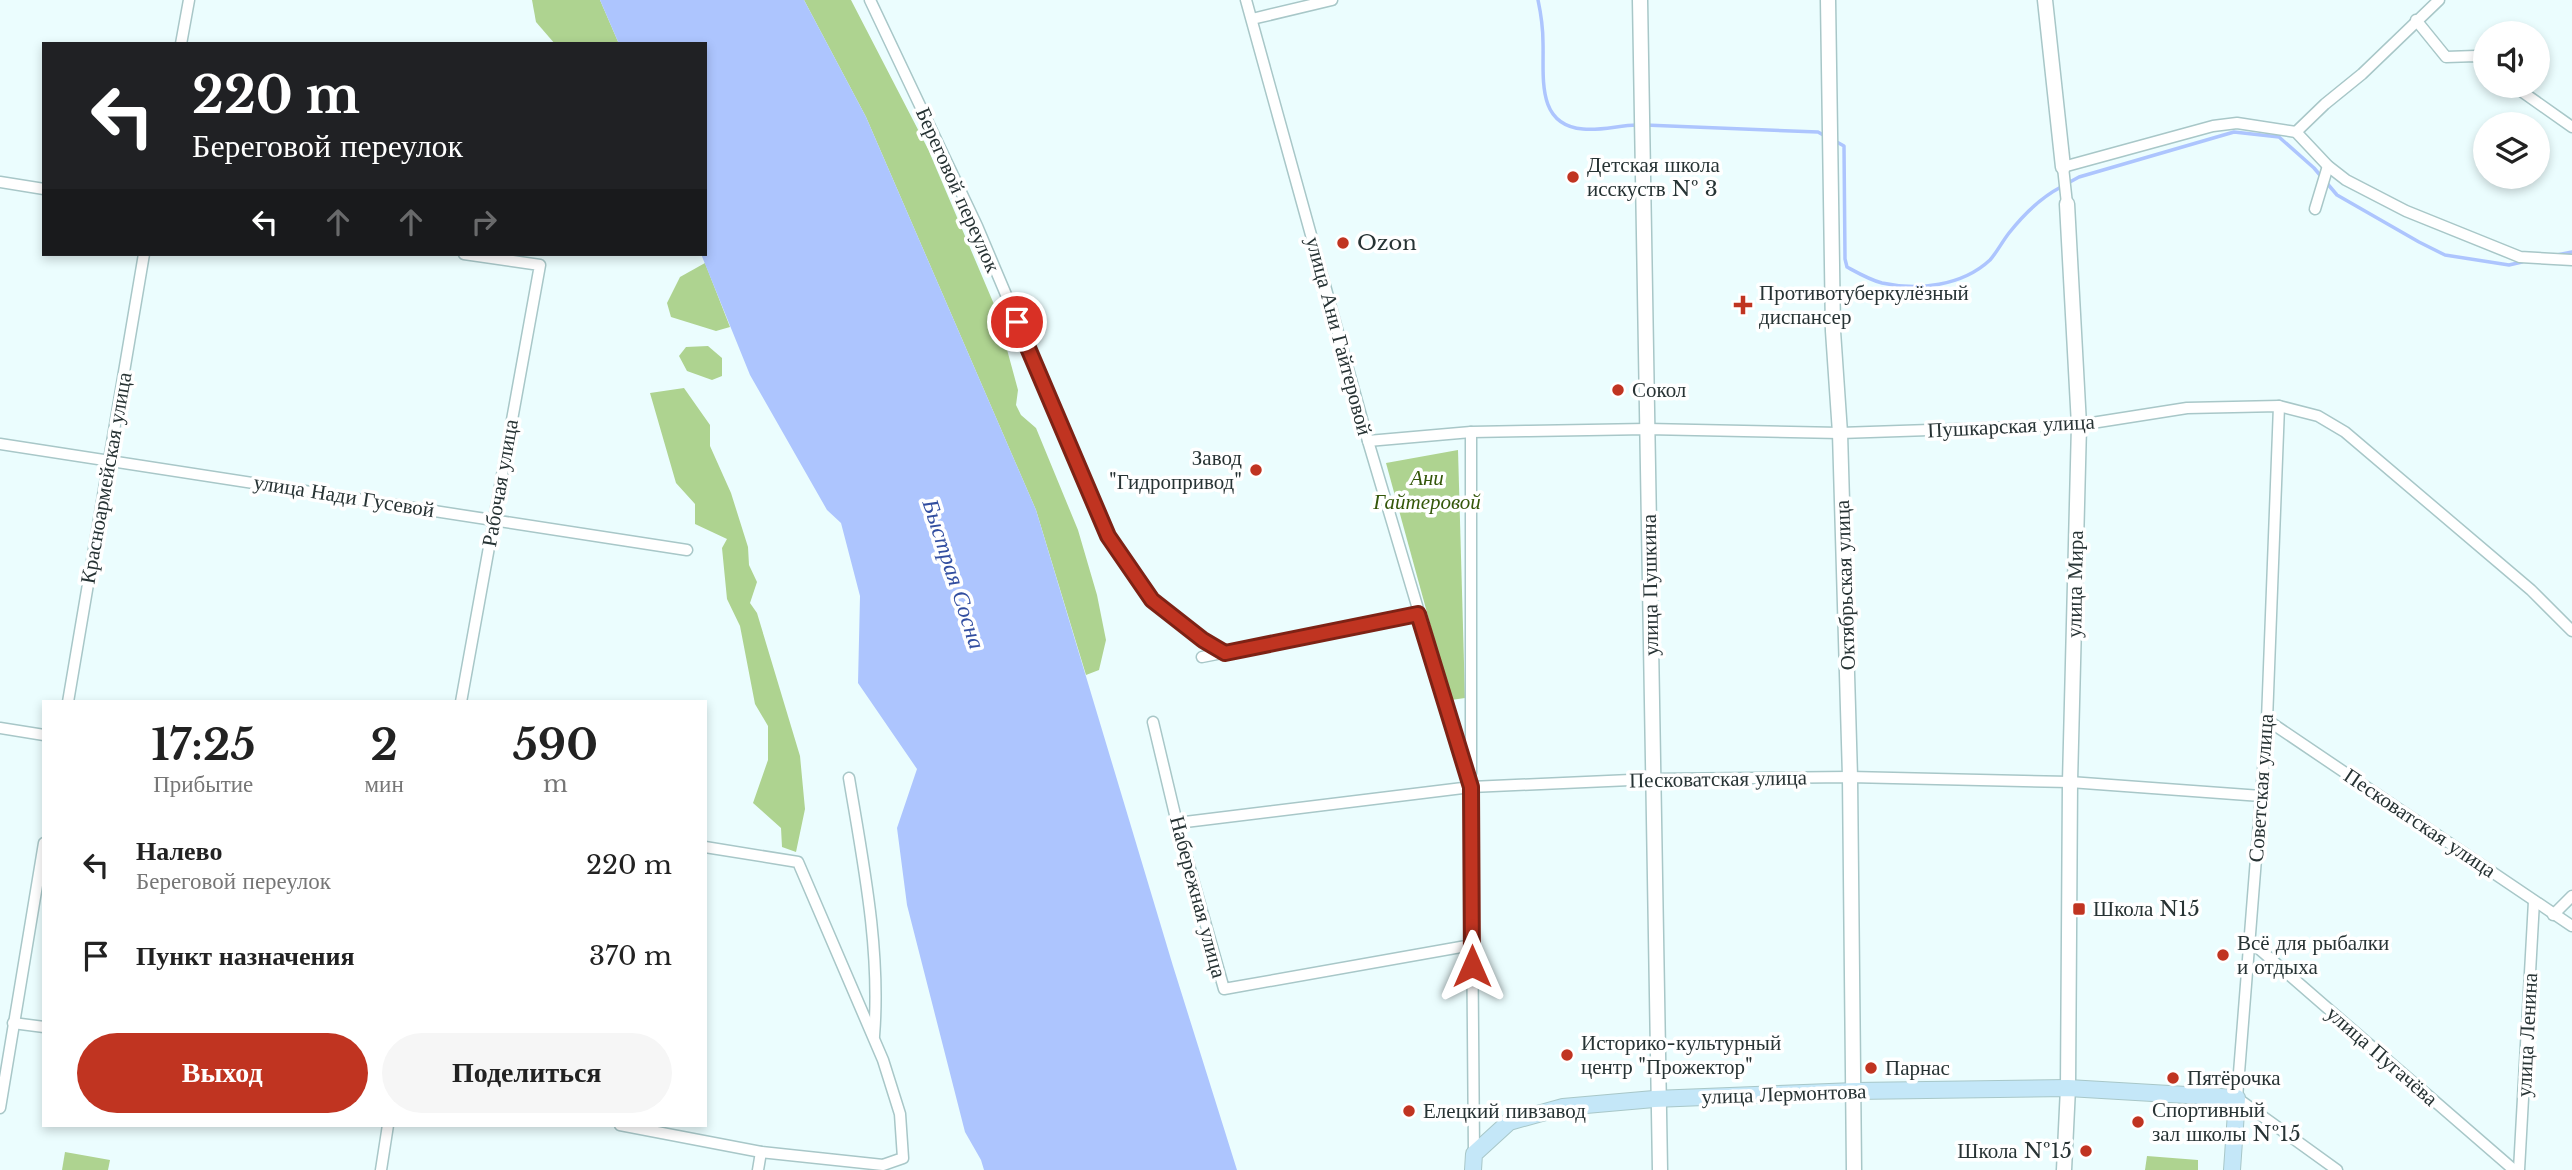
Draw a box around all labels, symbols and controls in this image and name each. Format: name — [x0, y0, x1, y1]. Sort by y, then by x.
map controls — [2473, 21, 2550, 189]
button: sound — [2473, 21, 2550, 98]
text: 220 m — [192, 65, 360, 126]
icon: left — [77, 70, 168, 161]
street label: Береговой переулок — [910, 103, 1006, 277]
button: layers — [2473, 112, 2550, 189]
text: Береговой переулок — [192, 126, 463, 166]
place label: Детская школа исскуств № 3 — [1587, 152, 1721, 202]
marker: Детская школа исскуств № 3 — [1565, 169, 1581, 185]
icon: left — [246, 203, 284, 241]
icon: ahead — [319, 203, 357, 241]
icon: ahead — [392, 203, 430, 241]
icon: right — [465, 203, 503, 241]
place label: Ozon — [1357, 230, 1417, 256]
street label: улица Ани Гайтеровой — [1300, 234, 1378, 438]
marker: Ozon — [1335, 235, 1351, 251]
place label: Противотуберкулёзный диспансер — [1759, 280, 1969, 330]
pin — [987, 292, 1047, 352]
marker: Противотуберкулёзный диспансер — [1733, 295, 1753, 315]
icon: arrive — [998, 303, 1036, 341]
street label: Красноармейская улица — [75, 370, 138, 586]
place label: Сокол — [1632, 377, 1686, 403]
marker: Сокол — [1610, 382, 1626, 398]
street label: Пушкарская улица — [1927, 409, 2096, 443]
street label: Рабочая улица — [476, 417, 524, 549]
place label: Завод "Гидропривод" — [1109, 445, 1242, 495]
marker: Завод "Гидропривод" — [1248, 462, 1264, 478]
park label: Ани Гайтеровой — [1372, 465, 1481, 515]
street label: улица Нади Гусевой — [252, 469, 436, 523]
water label: Быстрая Сосна — [916, 494, 991, 653]
street label: Октябрьская улица — [1829, 499, 1861, 671]
street label: улица Пушкина — [1636, 513, 1664, 656]
street label: улица Мира — [2061, 529, 2089, 638]
street label: Советская улица — [2243, 712, 2279, 863]
text: 17:25 — [151, 719, 255, 771]
text: 2 — [370, 719, 398, 771]
text: 590 — [513, 719, 598, 771]
street label: Песковатская улица — [2339, 762, 2502, 884]
street label: Песковатская улица — [1629, 764, 1808, 794]
text: Прибытие — [153, 770, 253, 798]
text: мин — [365, 770, 404, 798]
text: m — [543, 770, 568, 798]
street label: Набережная улица — [1164, 813, 1232, 981]
text: Налево — [136, 835, 222, 867]
icon: left — [77, 846, 115, 884]
text: 220 m — [586, 849, 672, 881]
text: Береговой переулок — [136, 867, 331, 895]
place label: Школа N15 — [2093, 896, 2200, 922]
marker: Школа N15 — [2071, 901, 2087, 917]
position arrow — [1435, 929, 1509, 1003]
place label: Всё для рыбалки и отдыха — [2237, 930, 2389, 980]
icon: arrive — [77, 937, 115, 975]
text: Пункт назначения — [136, 940, 354, 972]
text: 370 m — [589, 940, 672, 972]
marker: Всё для рыбалки и отдыха — [2215, 947, 2231, 963]
street label: улица Ленина — [2511, 972, 2543, 1098]
street label: улица Пугачёва — [2321, 1000, 2444, 1112]
place label: Историко-культурный центр "Прожектор" — [1581, 1030, 1781, 1080]
button: Выход — [77, 1033, 368, 1113]
button: Поделиться — [382, 1033, 672, 1113]
marker: Историко-культурный центр "Прожектор" — [1559, 1047, 1575, 1063]
place label: Парнас — [1885, 1055, 1950, 1081]
marker: Парнас — [1863, 1060, 1879, 1076]
place label: Пятёрочка — [2187, 1065, 2281, 1091]
marker: Пятёрочка — [2165, 1070, 2181, 1086]
street label: улица Лермонтова — [1701, 1078, 1868, 1110]
place label: Спортивный зал школы №15 — [2152, 1097, 2301, 1147]
place label: Елецкий пивзавод — [1423, 1098, 1586, 1124]
marker: Елецкий пивзавод — [1401, 1103, 1417, 1119]
marker: Спортивный зал школы №15 — [2130, 1114, 2146, 1130]
place label: Школа №15 — [1957, 1138, 2072, 1164]
marker: Школа №15 — [2078, 1143, 2094, 1159]

